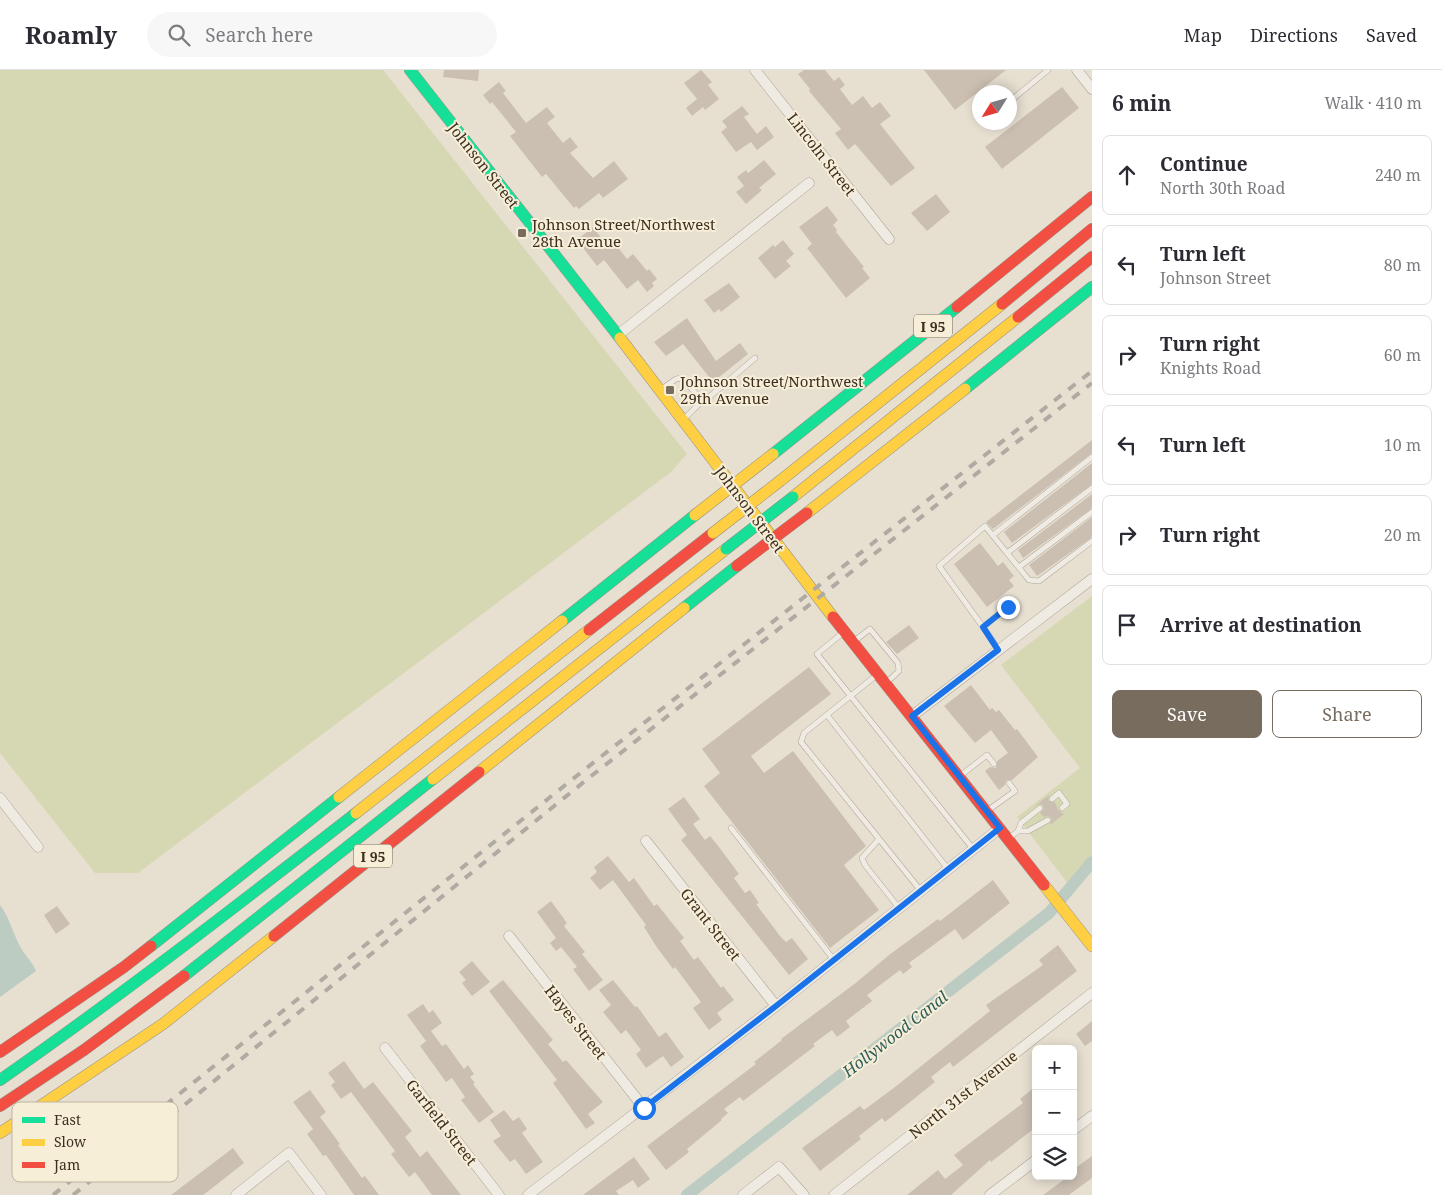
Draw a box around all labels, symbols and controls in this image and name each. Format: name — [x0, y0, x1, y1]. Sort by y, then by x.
search box — [147, 12, 497, 57]
text: Roamly — [25, 18, 117, 51]
icon: search — [165, 21, 193, 49]
text: Search here — [205, 22, 313, 48]
text: Map — [1184, 23, 1222, 47]
text: Directions — [1250, 23, 1338, 47]
text: Saved — [1366, 23, 1417, 47]
north arrow — [972, 85, 1017, 130]
text: 6 min — [1112, 89, 1171, 117]
text: Walk · 410 m — [1325, 92, 1422, 114]
street label: Lincoln Street — [783, 108, 861, 200]
street label: Johnson Street — [443, 117, 524, 212]
text: Continue — [1160, 151, 1248, 177]
icon: ahead — [1113, 161, 1141, 189]
text: 240 m — [1375, 164, 1421, 186]
text: North 30th Road — [1160, 177, 1285, 199]
place label: Johnson Street/Northwest 28th Avenue — [531, 214, 715, 251]
marker: Johnson Street/Northwest 28th Avenue — [516, 227, 528, 239]
text: Turn left — [1160, 241, 1246, 267]
icon: left — [1113, 251, 1141, 279]
text: 80 m — [1384, 254, 1421, 276]
text: Johnson Street — [1160, 267, 1271, 289]
road number: I 95 — [914, 315, 952, 338]
text: Turn right — [1160, 331, 1260, 357]
icon: right — [1113, 341, 1141, 369]
text: 60 m — [1384, 344, 1421, 366]
text: Knights Road — [1160, 357, 1261, 379]
place label: Johnson Street/Northwest 29th Avenue — [679, 371, 863, 408]
marker: Johnson Street/Northwest 29th Avenue — [664, 384, 676, 396]
icon: left — [1113, 431, 1141, 459]
text: Turn left — [1160, 432, 1246, 458]
text: 10 m — [1384, 434, 1421, 456]
street label: Johnson Street — [710, 461, 789, 557]
icon: right — [1113, 521, 1141, 549]
text: Turn right — [1160, 522, 1260, 548]
text: 20 m — [1384, 524, 1421, 546]
route end — [997, 596, 1020, 619]
icon: arrive — [1113, 611, 1141, 639]
text: Arrive at destination — [1160, 612, 1362, 638]
button: Save — [1112, 690, 1262, 738]
button: Share — [1272, 690, 1422, 738]
road number: I 95 — [354, 844, 392, 868]
street label: Grant Street — [676, 884, 746, 964]
street label: Hayes Street — [541, 981, 611, 1063]
water label: Hollywood Canal — [837, 986, 952, 1083]
street label: North 31st Avenue — [905, 1045, 1021, 1143]
map controls — [1032, 1045, 1077, 1180]
button: + — [1032, 1045, 1077, 1090]
street label: Garfield Street — [402, 1075, 482, 1169]
button: − — [1032, 1090, 1077, 1135]
route start — [633, 1097, 656, 1120]
legend — [12, 1102, 178, 1182]
text: Fast — [54, 1110, 81, 1129]
text: Slow — [54, 1132, 87, 1151]
button: layers — [1032, 1135, 1077, 1180]
text: Jam — [53, 1155, 80, 1174]

